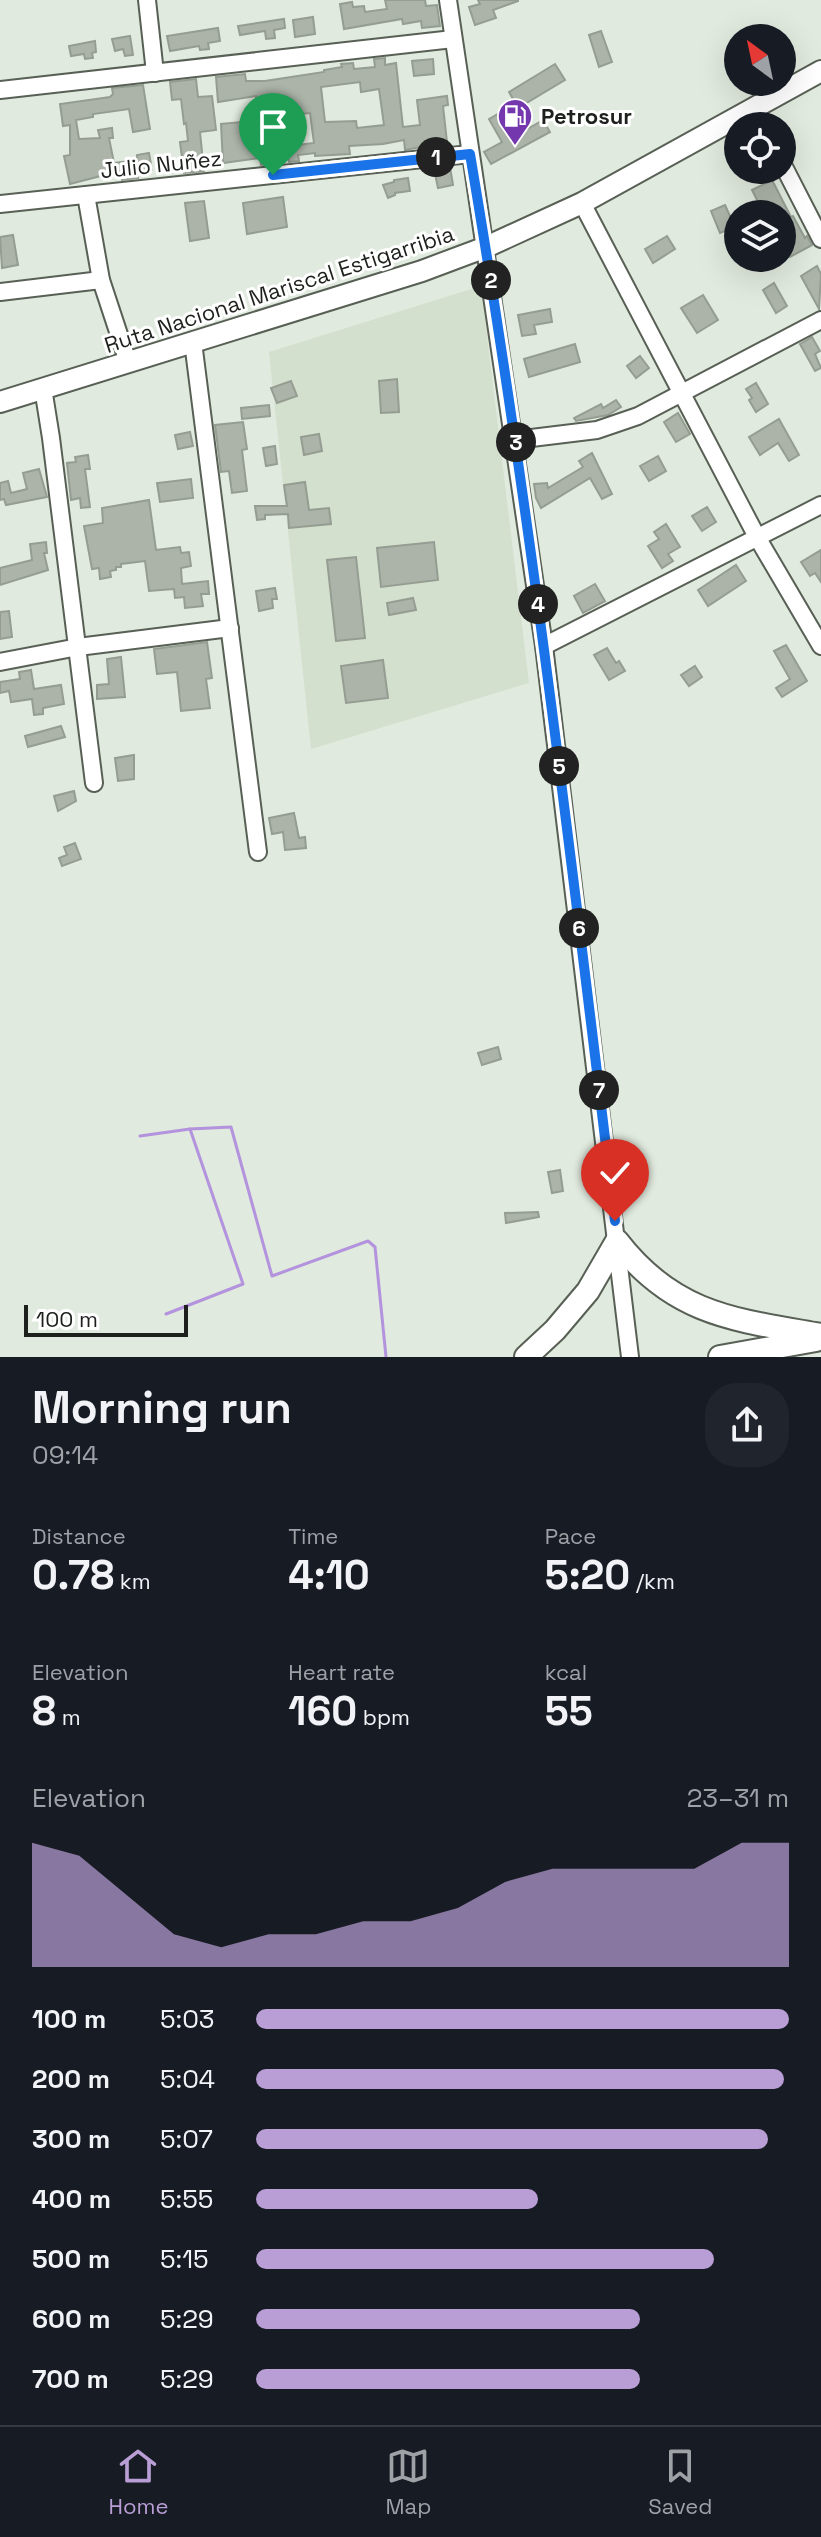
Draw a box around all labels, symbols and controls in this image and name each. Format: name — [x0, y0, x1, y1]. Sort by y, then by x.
north arrow — [724, 24, 796, 96]
map controls — [724, 24, 796, 272]
pin — [239, 93, 307, 175]
fuel station icon: Petrosur — [496, 97, 534, 147]
place label: Petrosur — [541, 102, 632, 130]
icon: arrive — [251, 105, 295, 149]
button: locate — [724, 112, 796, 184]
pin: 1 — [416, 137, 456, 177]
text: 1 — [431, 143, 441, 171]
street label: Julio Nuñez — [99, 144, 223, 184]
button: layers — [724, 200, 796, 272]
street label: Ruta Nacional Mariscal Estigarribia — [101, 219, 458, 359]
pin: 2 — [471, 260, 511, 300]
text: 2 — [484, 266, 498, 294]
pin: 3 — [496, 422, 536, 462]
text: 3 — [509, 428, 523, 456]
pin: 4 — [518, 584, 558, 624]
text: 4 — [531, 590, 545, 618]
pin: 5 — [539, 746, 579, 786]
text: 5 — [552, 752, 566, 780]
pin: 6 — [559, 908, 599, 948]
text: 6 — [572, 914, 586, 942]
pin: 7 — [579, 1070, 619, 1110]
text: 7 — [593, 1076, 605, 1104]
pin — [581, 1139, 649, 1221]
icon: check — [593, 1151, 637, 1195]
scale bar — [24, 1301, 188, 1337]
text: 100 m — [36, 1305, 98, 1333]
text: Morning run — [32, 1380, 292, 1436]
button: share — [705, 1383, 789, 1467]
text: 09:14 — [32, 1438, 98, 1472]
text: Distance — [32, 1522, 126, 1550]
text: Time — [288, 1522, 338, 1550]
text: Pace — [545, 1522, 596, 1550]
text: 0.78 — [32, 1550, 114, 1601]
text: 4:10 — [288, 1550, 370, 1601]
text: 5:20 — [545, 1550, 630, 1601]
text: km — [114, 1567, 151, 1595]
text: /km — [630, 1567, 675, 1595]
text: Elevation — [32, 1658, 128, 1686]
text: Heart rate — [288, 1658, 395, 1686]
text: kcal — [545, 1658, 587, 1686]
text: 8 — [32, 1686, 56, 1737]
text: 160 — [288, 1686, 357, 1737]
text: 55 — [545, 1686, 593, 1737]
text: m — [56, 1703, 81, 1731]
text: bpm — [357, 1703, 410, 1731]
text: Elevation — [32, 1781, 146, 1815]
text: 23–31 m — [687, 1781, 789, 1815]
text: 100 m — [32, 2002, 106, 2036]
text: 5:03 — [160, 2002, 215, 2036]
text: 200 m — [32, 2062, 110, 2096]
text: 5:04 — [160, 2062, 215, 2096]
text: 300 m — [32, 2122, 110, 2156]
text: 5:07 — [160, 2122, 213, 2156]
text: 400 m — [32, 2182, 111, 2216]
text: 5:55 — [160, 2182, 213, 2216]
text: 500 m — [32, 2242, 110, 2276]
text: 5:15 — [160, 2242, 209, 2276]
text: 600 m — [32, 2302, 111, 2336]
text: 5:29 — [160, 2302, 214, 2336]
text: 700 m — [32, 2362, 109, 2396]
text: 5:29 — [160, 2362, 214, 2396]
tab: Home — [109, 2444, 168, 2520]
tab: Map — [385, 2444, 431, 2520]
tab: Saved — [648, 2444, 713, 2520]

